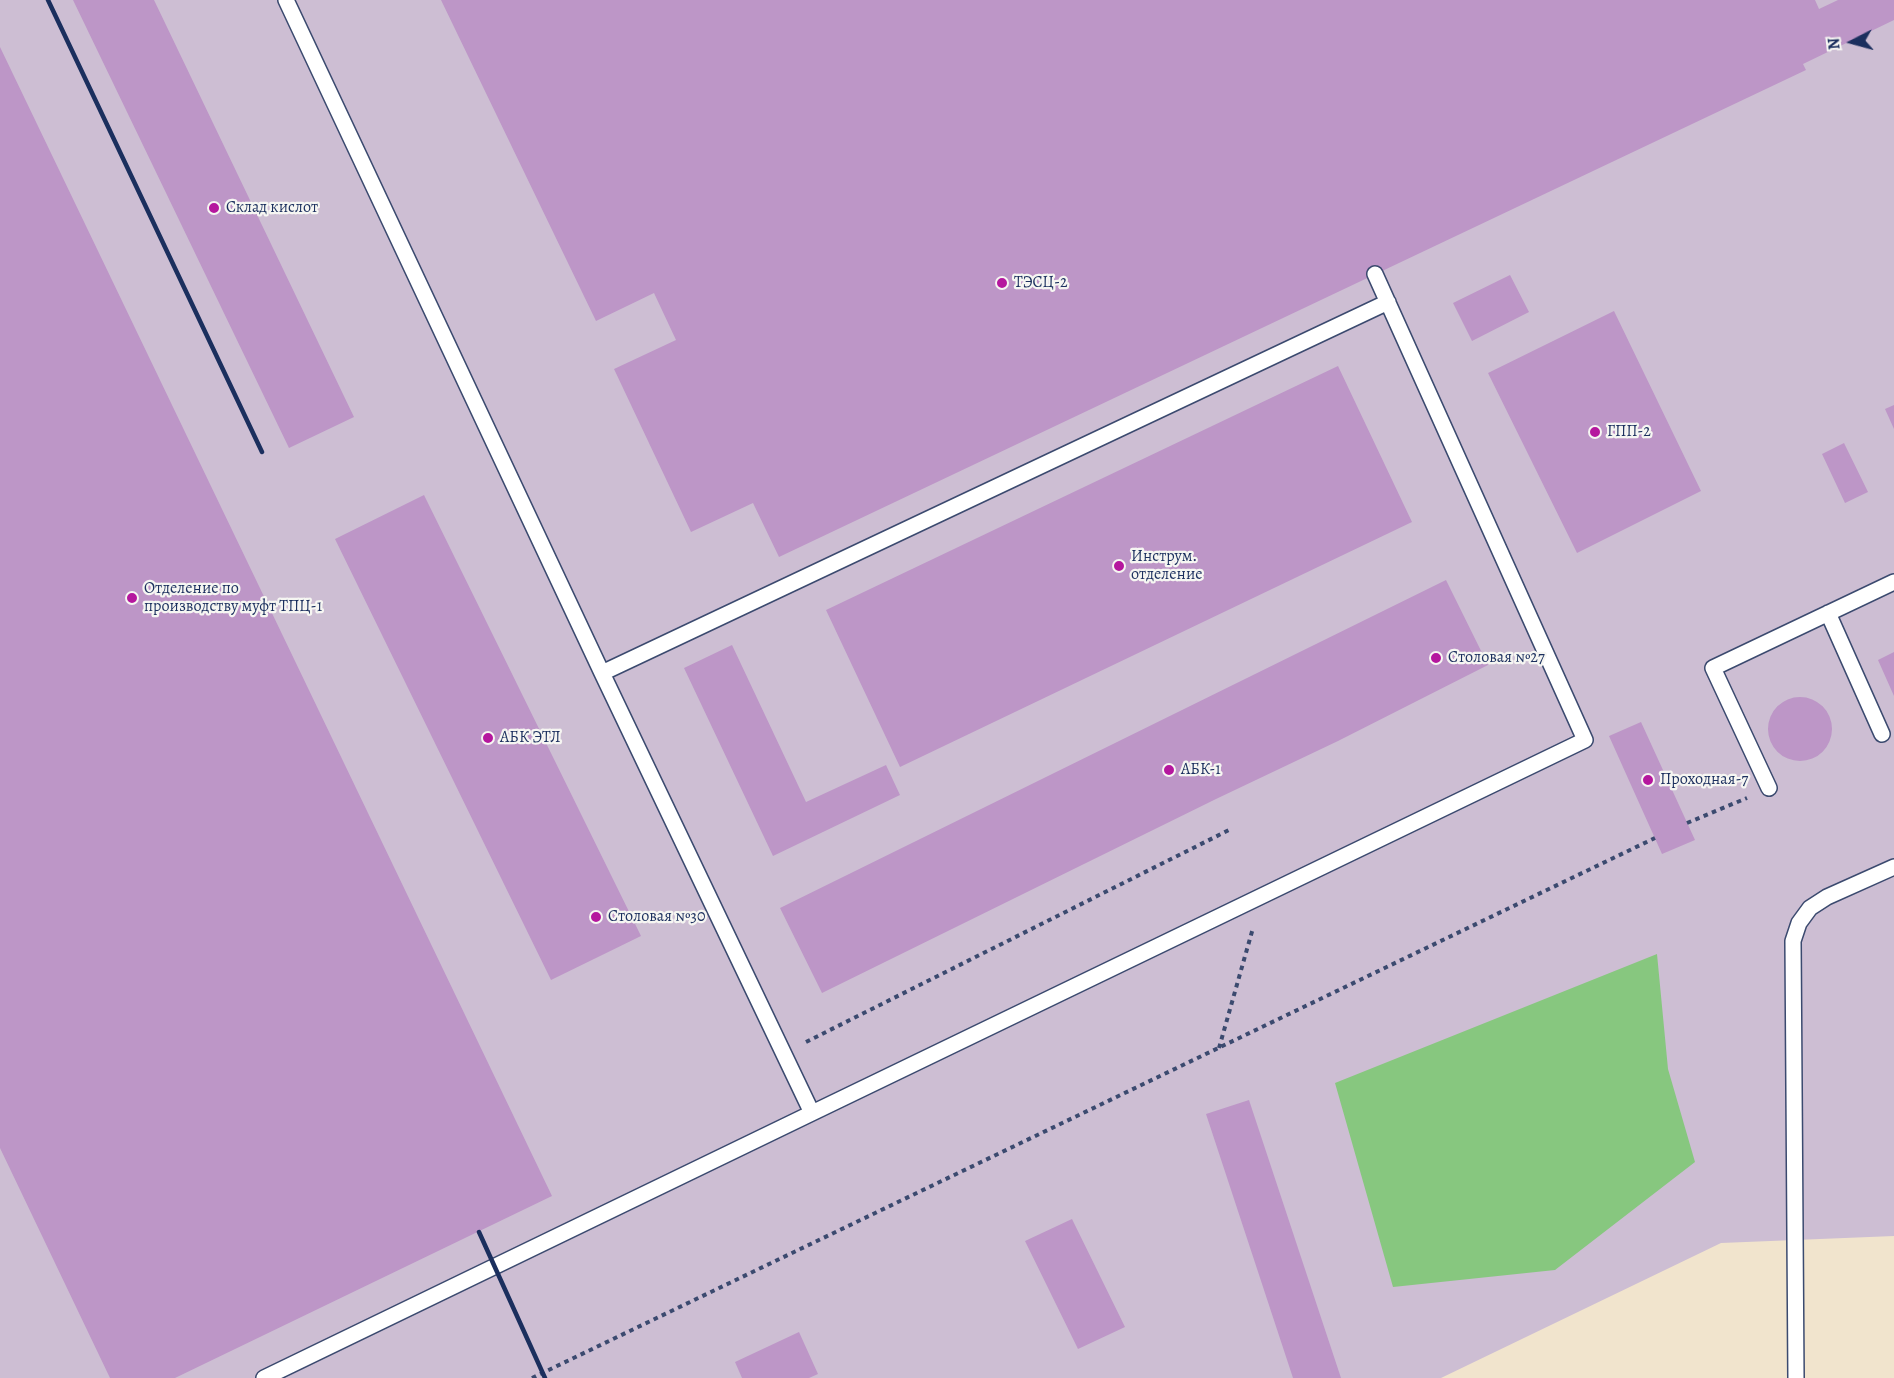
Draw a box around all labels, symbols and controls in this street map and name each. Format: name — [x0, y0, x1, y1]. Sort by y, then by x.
north arrow — [1822, 12, 1882, 72]
text: N — [1823, 37, 1846, 51]
place label: Склад кислот — [226, 198, 318, 218]
marker: Склад кислот — [207, 201, 221, 215]
place label: ТЭСЦ-2 — [1014, 273, 1068, 293]
marker: ТЭСЦ-2 — [995, 276, 1009, 290]
place label: ГПП-2 — [1607, 422, 1651, 442]
marker: ГПП-2 — [1588, 425, 1602, 439]
place label: Инструм. отделение — [1131, 547, 1203, 585]
marker: Инструм. отделение — [1112, 559, 1126, 573]
place label: Отделение по производству муфт ТПЦ-1 — [144, 579, 322, 617]
marker: Отделение по производству муфт ТПЦ-1 — [125, 591, 139, 605]
place label: Столовая №27 — [1448, 648, 1545, 668]
marker: Столовая №27 — [1429, 651, 1443, 665]
place label: АБК ЭТЛ — [500, 728, 561, 748]
marker: АБК ЭТЛ — [481, 731, 495, 745]
place label: АБК-1 — [1181, 760, 1221, 780]
marker: АБК-1 — [1162, 763, 1176, 777]
place label: Проходная-7 — [1660, 770, 1748, 790]
marker: Проходная-7 — [1641, 773, 1655, 787]
place label: Столовая №30 — [608, 907, 706, 927]
marker: Столовая №30 — [589, 910, 603, 924]

